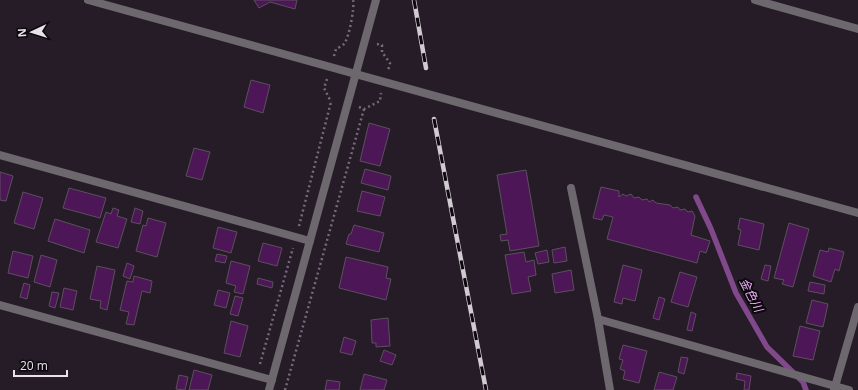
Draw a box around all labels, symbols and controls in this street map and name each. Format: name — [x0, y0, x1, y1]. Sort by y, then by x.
north arrow — [12, 12, 52, 52]
text: N — [14, 28, 29, 38]
water label: 金色川 — [736, 275, 768, 316]
scale bar — [14, 352, 67, 378]
text: 20 m — [20, 357, 48, 374]

